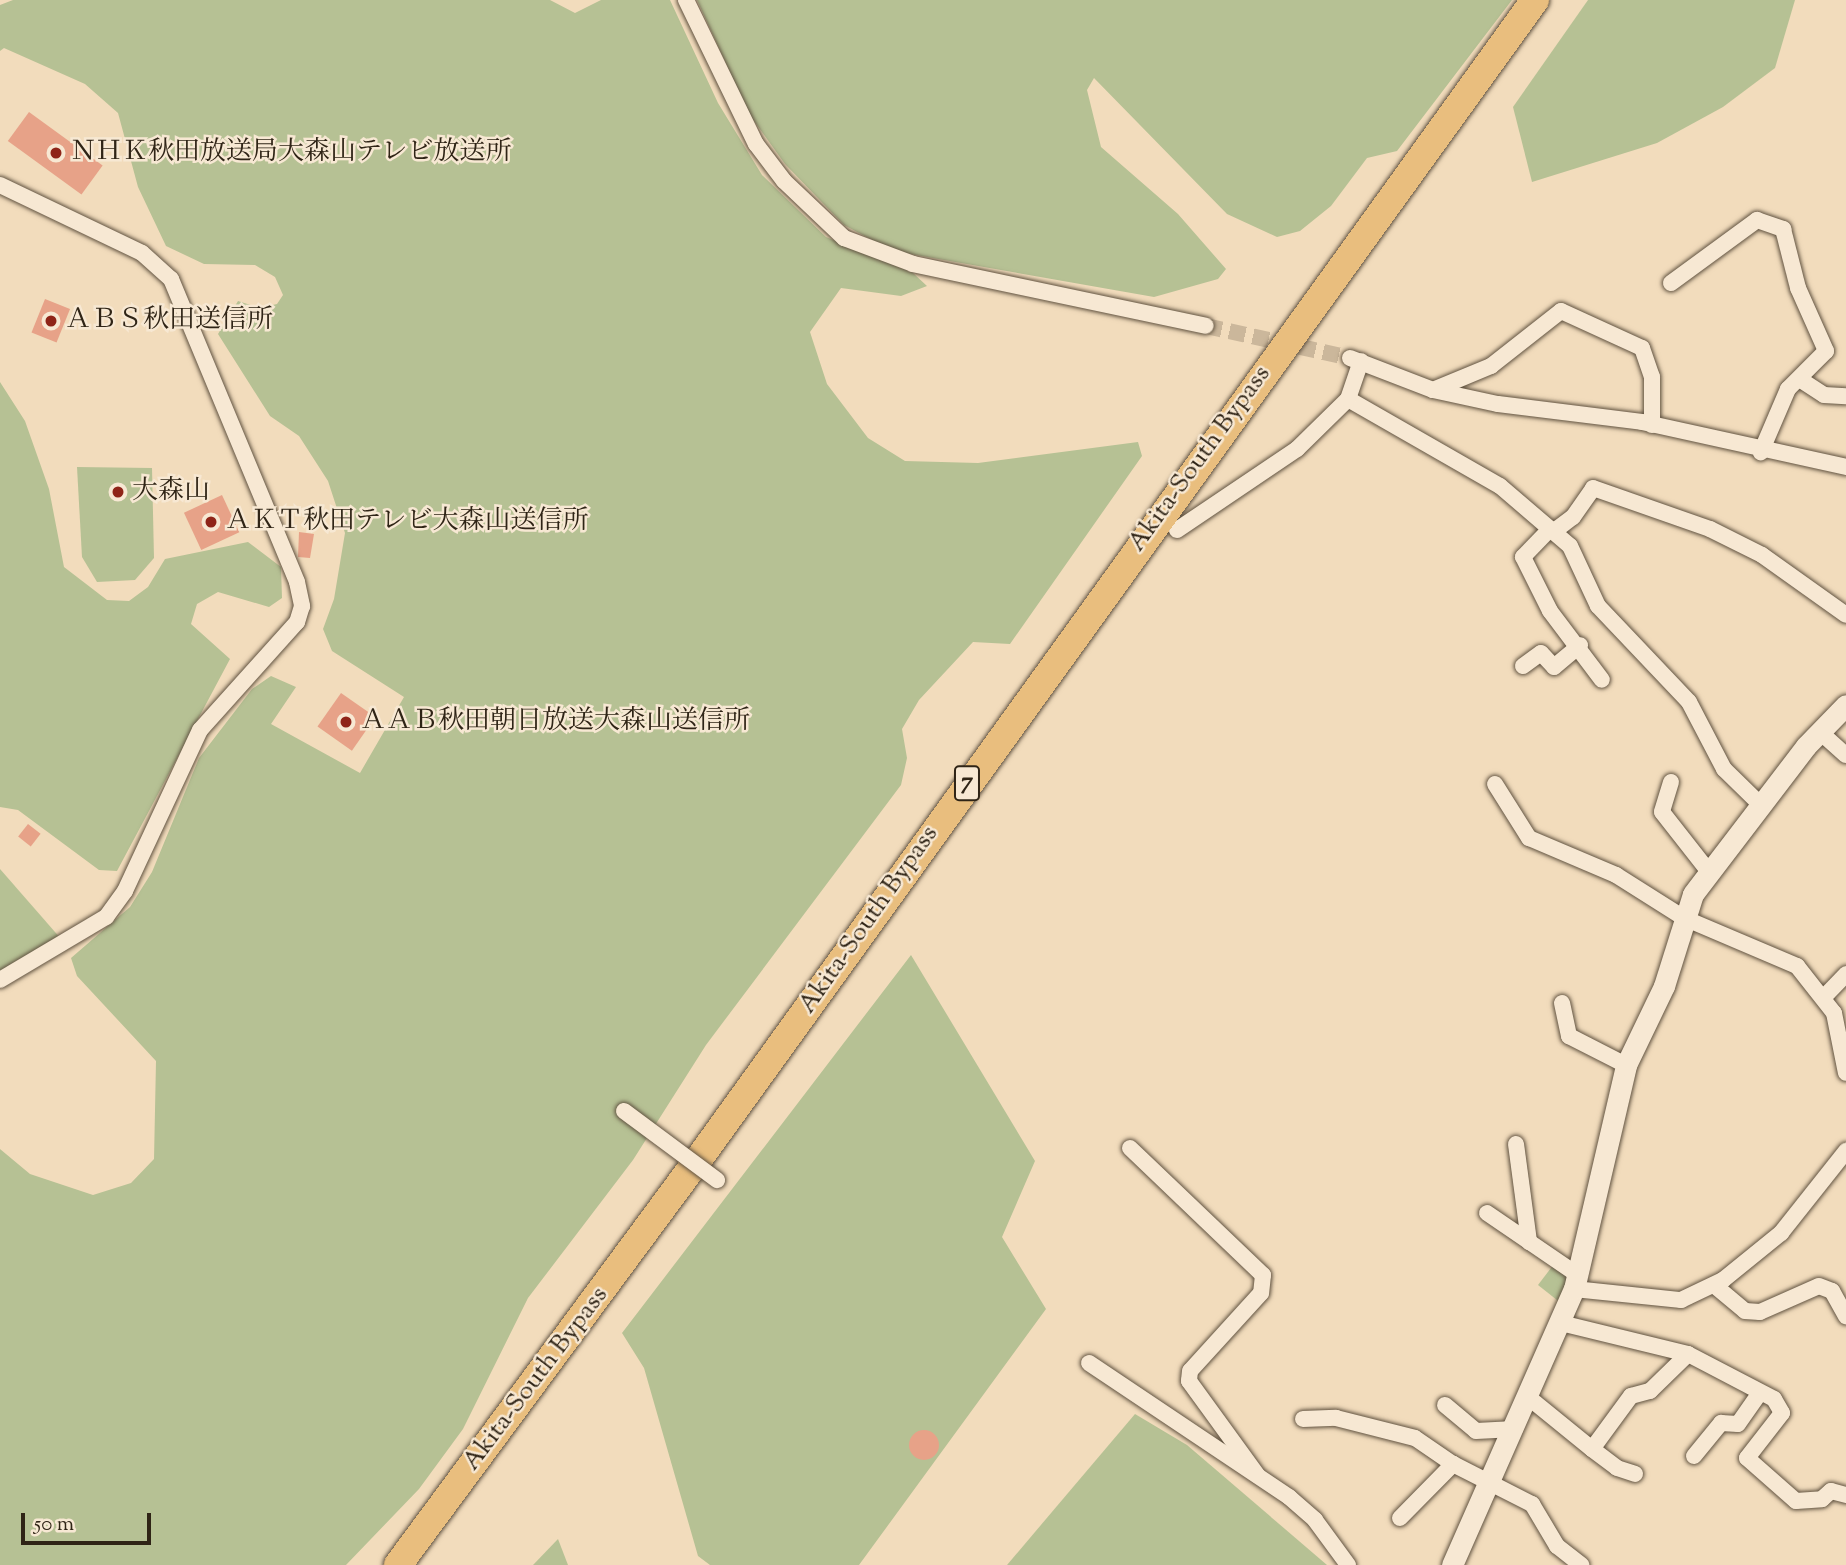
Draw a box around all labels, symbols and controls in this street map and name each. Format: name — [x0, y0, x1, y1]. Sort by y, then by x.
place label: ＮＨＫ秋田放送局大森山テレビ放送所 — [70, 137, 512, 169]
marker: ＮＨＫ秋田放送局大森山テレビ放送所 — [48, 145, 64, 161]
place label: ＡＢＳ秋田送信所 — [65, 305, 273, 337]
marker: ＡＢＳ秋田送信所 — [43, 313, 59, 329]
street label: Akita-South Bypass — [1122, 360, 1278, 558]
place label: 大森山 — [132, 476, 210, 508]
marker: 大森山 — [110, 484, 126, 500]
place label: ＡＫＴ秋田テレビ大森山送信所 — [225, 506, 589, 538]
marker: ＡＫＴ秋田テレビ大森山送信所 — [203, 514, 219, 530]
place label: ＡＡＢ秋田朝日放送大森山送信所 — [360, 706, 750, 738]
marker: ＡＡＢ秋田朝日放送大森山送信所 — [338, 714, 354, 730]
road number: 7 — [953, 762, 981, 804]
street label: Akita-South Bypass — [792, 820, 946, 1020]
street label: Akita-South Bypass — [457, 1281, 615, 1477]
scale bar — [24, 1498, 154, 1542]
text: 50 m — [34, 1510, 74, 1540]

